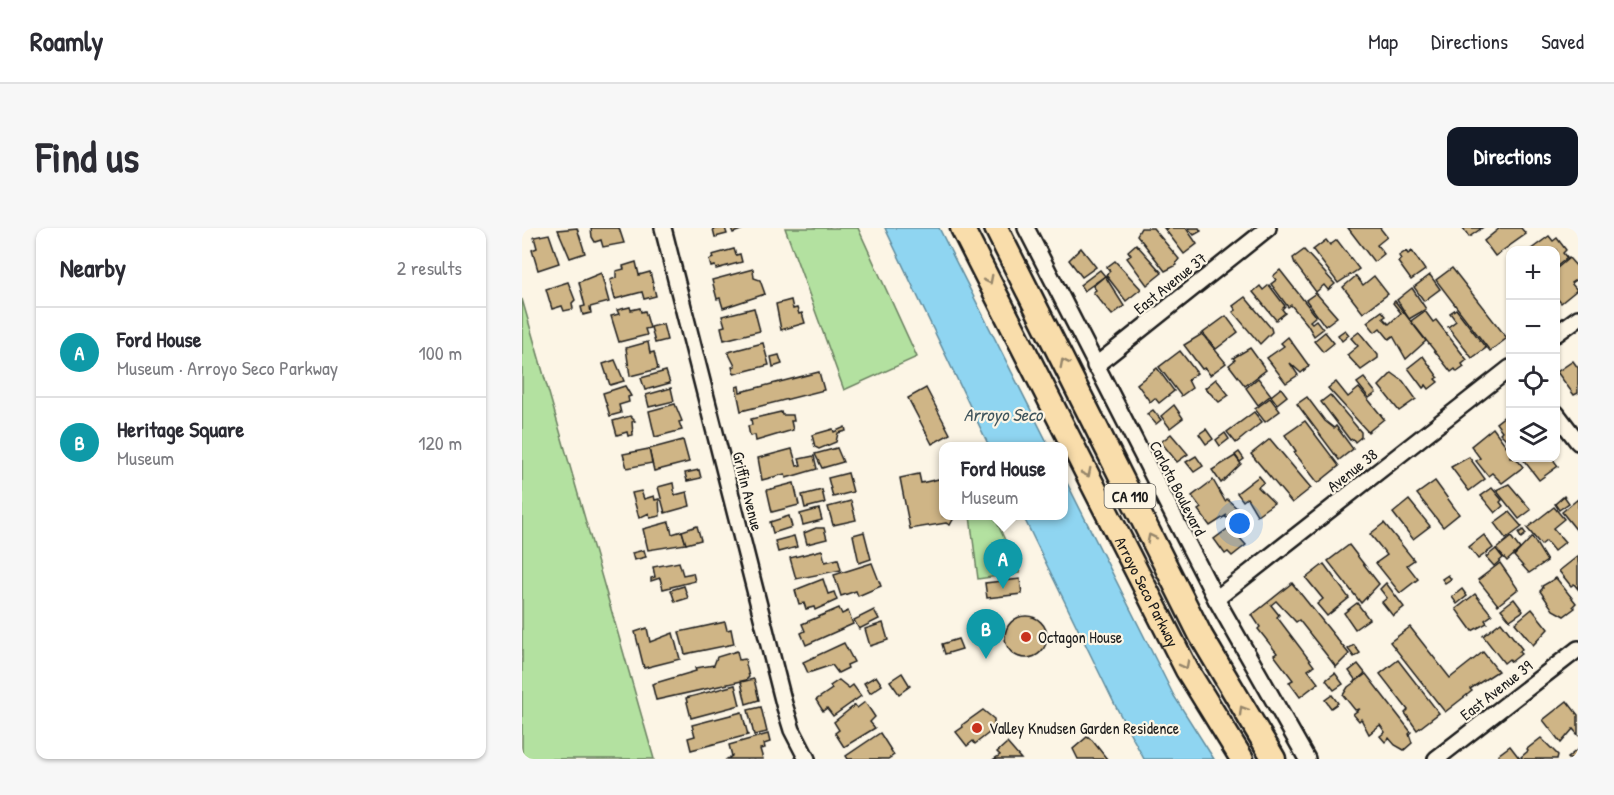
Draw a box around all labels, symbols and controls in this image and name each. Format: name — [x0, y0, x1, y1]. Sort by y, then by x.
text: Roamly — [30, 22, 103, 60]
text: Map — [1368, 27, 1398, 56]
text: Directions — [1431, 27, 1508, 56]
text: Saved — [1541, 27, 1584, 56]
button: Directions — [1447, 127, 1578, 186]
text: Find us — [36, 128, 139, 185]
map controls — [1506, 246, 1560, 462]
button: + — [1506, 246, 1560, 300]
street label: East Avenue 37 — [1129, 247, 1211, 319]
text: Nearby — [60, 250, 126, 285]
text: 2 results — [397, 254, 462, 281]
one-way arrow — [982, 274, 993, 285]
button: − — [1506, 300, 1560, 354]
text: Ford House — [117, 324, 201, 354]
text: A — [75, 339, 84, 366]
text: 100 m — [419, 339, 462, 366]
text: Museum · Arroyo Seco Parkway — [117, 354, 338, 381]
button: locate — [1506, 354, 1560, 408]
one-way arrow — [1059, 359, 1071, 370]
water label: Arroyo Seco — [964, 402, 1044, 427]
button: layers — [1506, 408, 1560, 462]
text: Heritage Square — [117, 414, 244, 444]
text: B — [74, 429, 85, 456]
text: 120 m — [418, 429, 462, 456]
street label: Carlota Boulevard — [1145, 437, 1211, 539]
popup — [939, 442, 1068, 520]
street label: Avenue 38 — [1322, 443, 1382, 497]
text: Museum — [117, 444, 174, 471]
street label: Griffin Avenue — [728, 449, 769, 534]
text: Ford House — [961, 453, 1046, 483]
one-way arrow — [1079, 466, 1091, 477]
text: Museum — [961, 483, 1018, 510]
road number: CA 110 — [1104, 484, 1156, 508]
your location — [1225, 509, 1254, 538]
street label: Arroyo Seco Parkway — [1110, 533, 1184, 651]
one-way arrow — [1147, 533, 1159, 544]
pin: A — [984, 540, 1022, 589]
pin: B — [966, 610, 1006, 659]
place label: Octagon House — [1038, 626, 1123, 648]
marker: Octagon House — [1019, 630, 1033, 644]
street label: East Avenue 39 — [1455, 655, 1537, 725]
one-way arrow — [1178, 659, 1189, 669]
one-way arrow — [1239, 706, 1250, 716]
place label: Valley Knudsen Garden Residence — [989, 717, 1180, 739]
marker: Valley Knudsen Garden Residence — [970, 721, 984, 735]

